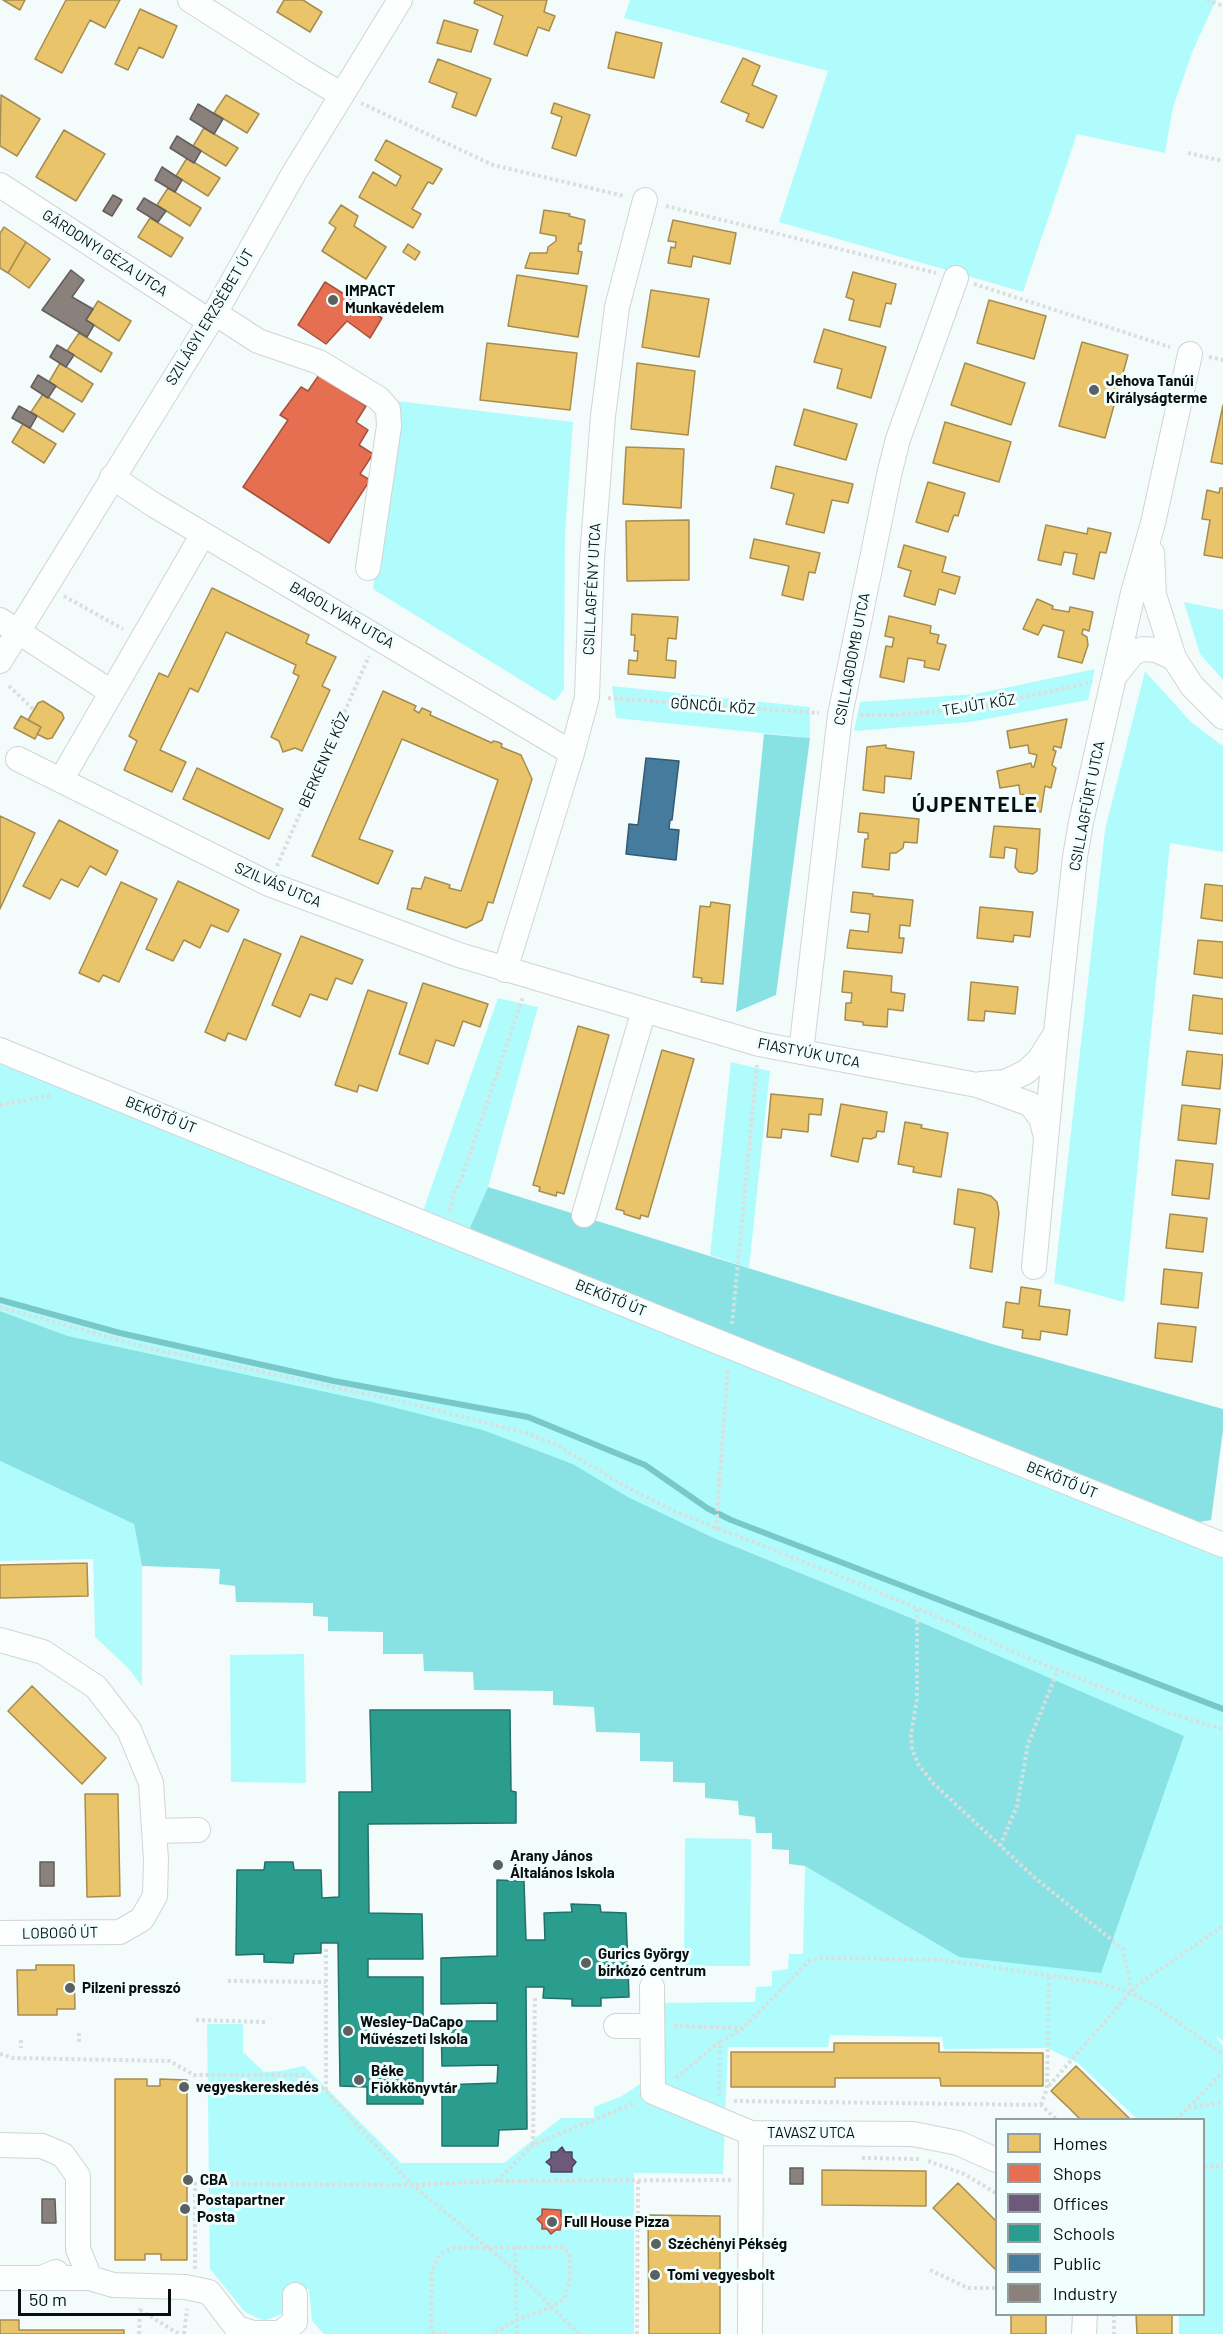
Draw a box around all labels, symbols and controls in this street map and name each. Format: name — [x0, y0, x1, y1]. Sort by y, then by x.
street label: GÁRDONYI GÉZA UTCA — [39, 206, 171, 300]
street label: SZILÁGYI ERZSÉBET ÚT — [162, 246, 258, 388]
place label: IMPACT Munkavédelem — [345, 282, 444, 317]
marker: IMPACT Munkavédelem — [326, 293, 340, 307]
place label: Jehova Tanúi Királyságterme — [1106, 372, 1207, 407]
marker: Jehova Tanúi Királyságterme — [1087, 383, 1101, 397]
street label: CSILLAGFÉNY UTCA — [580, 522, 604, 656]
street label: BAGOLYVÁR UTCA — [287, 578, 397, 652]
street label: CSILLAGDOMB UTCA — [830, 591, 874, 727]
street label: TEJÚT KÖZ — [941, 690, 1017, 720]
street label: GÖNCÖL KÖZ — [670, 694, 756, 718]
street label: BERKENYE KÖZ — [295, 709, 353, 811]
street label: CSILLAGFÜRT UTCA — [1066, 739, 1108, 873]
district label: ÚJPENTELE — [912, 792, 1038, 818]
street label: SZILVÁS UTCA — [232, 859, 324, 911]
street label: FIASTYÚK UTCA — [756, 1034, 862, 1072]
street label: BEKÖTŐ ÚT — [123, 1093, 199, 1137]
street label: BEKÖTŐ ÚT — [573, 1276, 649, 1320]
street label: BEKÖTŐ ÚT — [1024, 1458, 1100, 1502]
place label: Arany János Általános Iskola — [510, 1847, 615, 1882]
marker: Arany János Általános Iskola — [491, 1858, 505, 1872]
street label: LOBOGÓ ÚT — [22, 1923, 98, 1943]
place label: Gurics György bírkózó centrum — [598, 1945, 706, 1980]
marker: Gurics György bírkózó centrum — [579, 1956, 593, 1970]
place label: Pilzeni presszó — [82, 1979, 181, 1997]
marker: Pilzeni presszó — [63, 1981, 77, 1995]
place label: Wesley-DaCapo Művészeti Iskola — [360, 2013, 468, 2048]
marker: Wesley-DaCapo Művészeti Iskola — [341, 2024, 355, 2038]
place label: Béke Fiókkönyvtár — [371, 2062, 458, 2097]
marker: Béke Fiókkönyvtár — [352, 2073, 366, 2087]
place label: vegyeskereskedés — [196, 2078, 319, 2096]
marker: vegyeskereskedés — [177, 2080, 191, 2094]
legend — [995, 2118, 1205, 2316]
street label: TAVASZ UTCA — [767, 2124, 855, 2142]
text: Homes — [1053, 2132, 1107, 2154]
text: Shops — [1053, 2162, 1102, 2184]
place label: CBA — [200, 2171, 228, 2189]
marker: CBA — [181, 2173, 195, 2187]
place label: Postapartner Posta — [197, 2191, 285, 2226]
text: Offices — [1053, 2192, 1109, 2214]
marker: Postapartner Posta — [178, 2202, 192, 2216]
place label: Full House Pizza — [564, 2213, 670, 2231]
marker: Full House Pizza — [545, 2215, 559, 2229]
text: Schools — [1053, 2222, 1115, 2244]
place label: Széchényi Pékség — [668, 2235, 787, 2253]
marker: Széchényi Pékség — [649, 2237, 663, 2251]
text: Public — [1053, 2252, 1101, 2274]
place label: Tomi vegyesbolt — [667, 2266, 775, 2284]
marker: Tomi vegyesbolt — [648, 2268, 662, 2282]
scale bar — [21, 2277, 174, 2315]
text: Industry — [1053, 2282, 1117, 2304]
text: 50 m — [29, 2288, 67, 2310]

